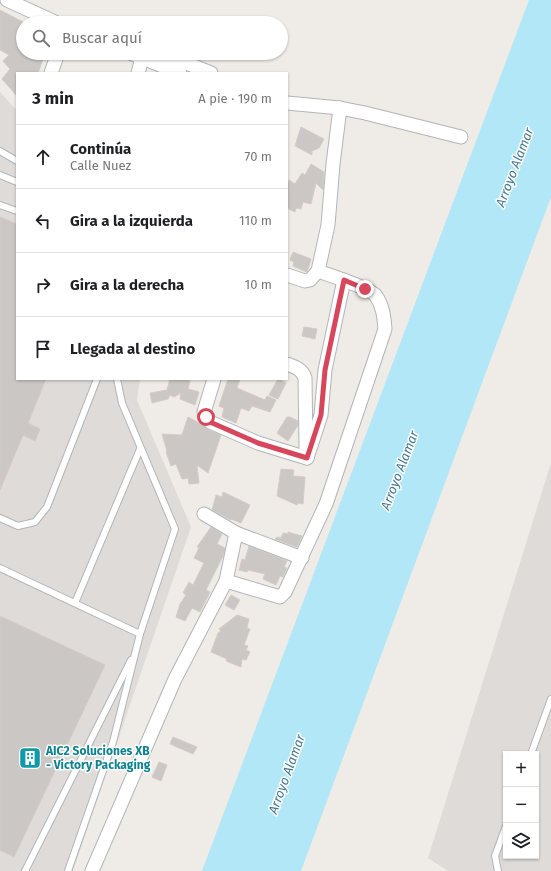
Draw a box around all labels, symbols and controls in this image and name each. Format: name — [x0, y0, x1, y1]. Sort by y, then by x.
search box — [16, 16, 288, 60]
icon: search — [30, 27, 52, 49]
text: Buscar aquí — [62, 29, 142, 47]
text: 3 min — [32, 88, 74, 109]
text: A pie · 190 m — [198, 91, 272, 106]
water label: Arroyo Alamar — [492, 125, 537, 210]
text: Continúa — [70, 140, 131, 158]
icon: ahead — [32, 146, 54, 168]
text: 70 m — [245, 149, 272, 164]
text: Calle Nuez — [70, 158, 131, 173]
icon: left — [32, 210, 54, 232]
text: Gira a la izquierda — [70, 212, 193, 230]
text: 110 m — [239, 213, 272, 228]
icon: right — [32, 274, 54, 296]
text: Gira a la derecha — [70, 276, 184, 294]
text: 10 m — [245, 277, 272, 292]
route end — [356, 280, 374, 298]
icon: arrive — [32, 338, 54, 360]
text: Llegada al destino — [70, 340, 195, 358]
route start — [197, 408, 215, 426]
water label: Arroyo Alamar — [377, 428, 422, 513]
water label: Arroyo Alamar — [265, 731, 308, 817]
place label: AIC2 Soluciones XB - Victory Packaging — [45, 744, 151, 772]
building icon: AIC2 Soluciones XB - Victory Packaging — [17, 745, 43, 771]
map controls — [503, 751, 539, 859]
button: + — [503, 751, 539, 787]
button: − — [503, 787, 539, 823]
button: layers — [503, 823, 539, 859]

